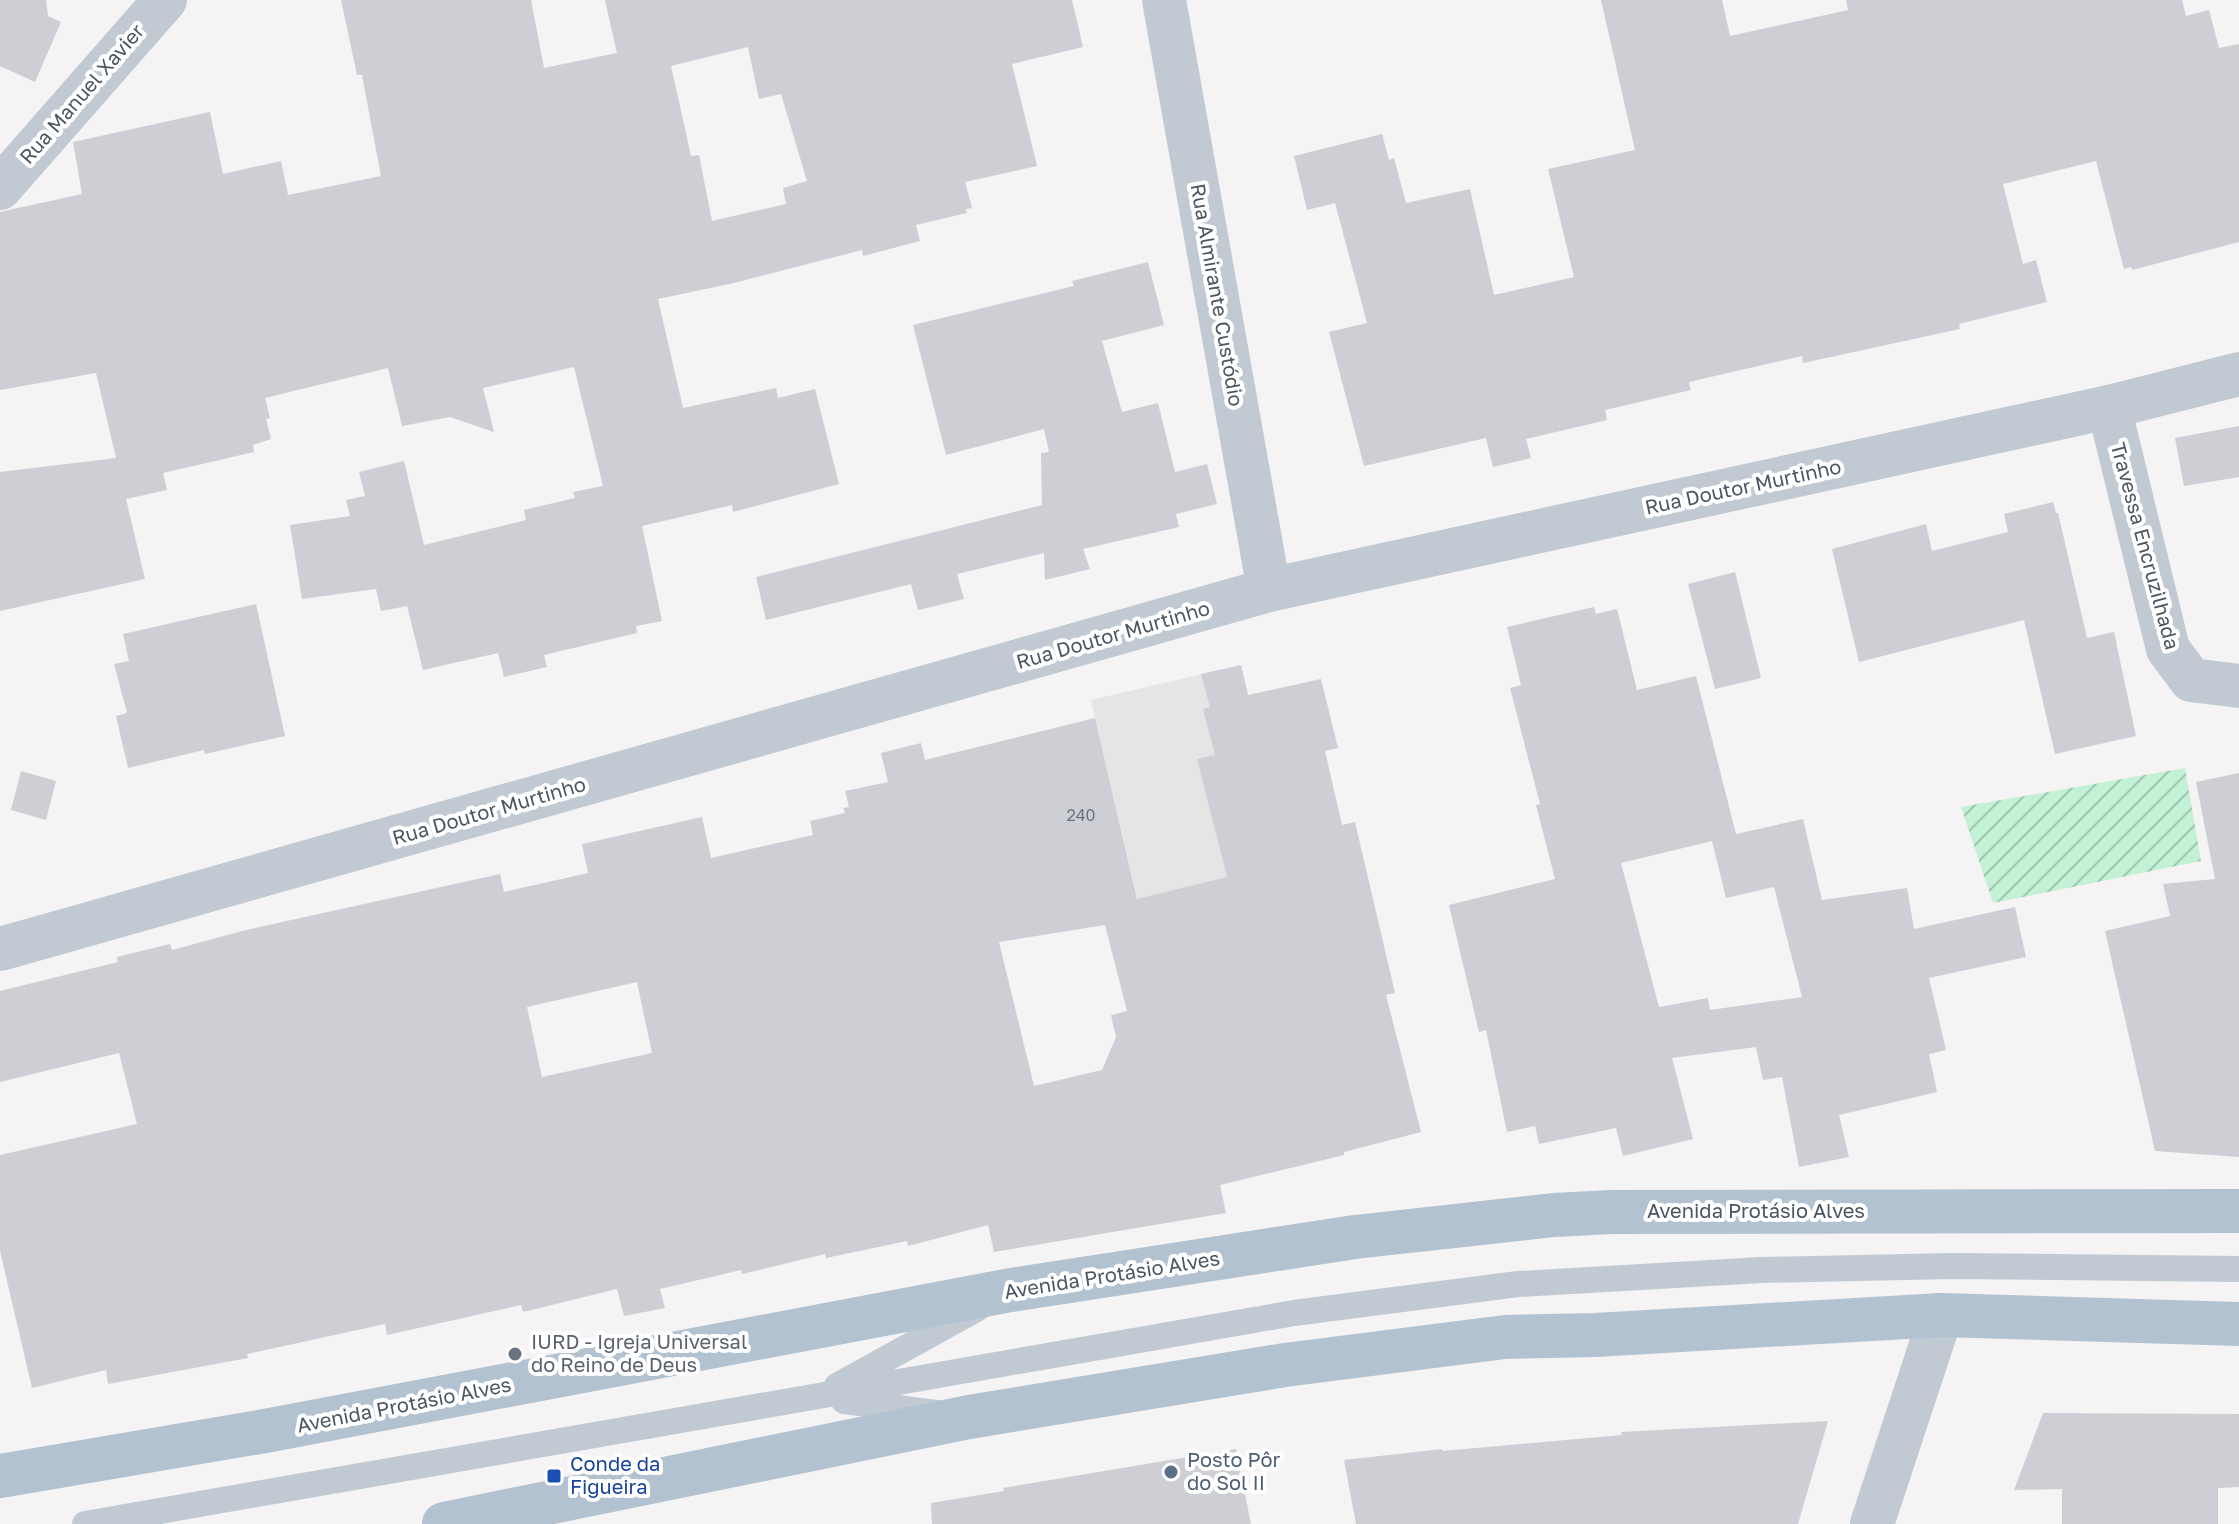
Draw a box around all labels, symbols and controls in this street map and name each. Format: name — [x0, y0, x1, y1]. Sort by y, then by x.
street label: Rua Manuel Xavier — [14, 18, 149, 168]
street label: Rua Almirante Custódio — [1187, 182, 1249, 408]
street label: Travessa Encruzilhada — [2107, 440, 2185, 652]
street label: Rua Doutor Murtinho — [1642, 453, 1843, 519]
street label: Rua Doutor Murtinho — [1013, 595, 1212, 673]
street label: Rua Doutor Murtinho — [389, 771, 588, 849]
house number: 240 — [1067, 805, 1095, 825]
street label: Avenida Protásio Alves — [1647, 1198, 1865, 1222]
street label: Avenida Protásio Alves — [1002, 1245, 1221, 1303]
place label: IURD - Igreja Universal do Reino de Deus — [531, 1329, 747, 1376]
marker: IURD - Igreja Universal do Reino de Deus — [506, 1345, 524, 1363]
street label: Avenida Protásio Alves — [295, 1371, 513, 1437]
place label: Posto Pôr do Sol II — [1187, 1447, 1280, 1494]
place label: Conde da Figueira — [570, 1451, 660, 1498]
marker: Posto Pôr do Sol II — [1162, 1463, 1180, 1481]
marker: Conde da Figueira — [545, 1467, 563, 1485]

